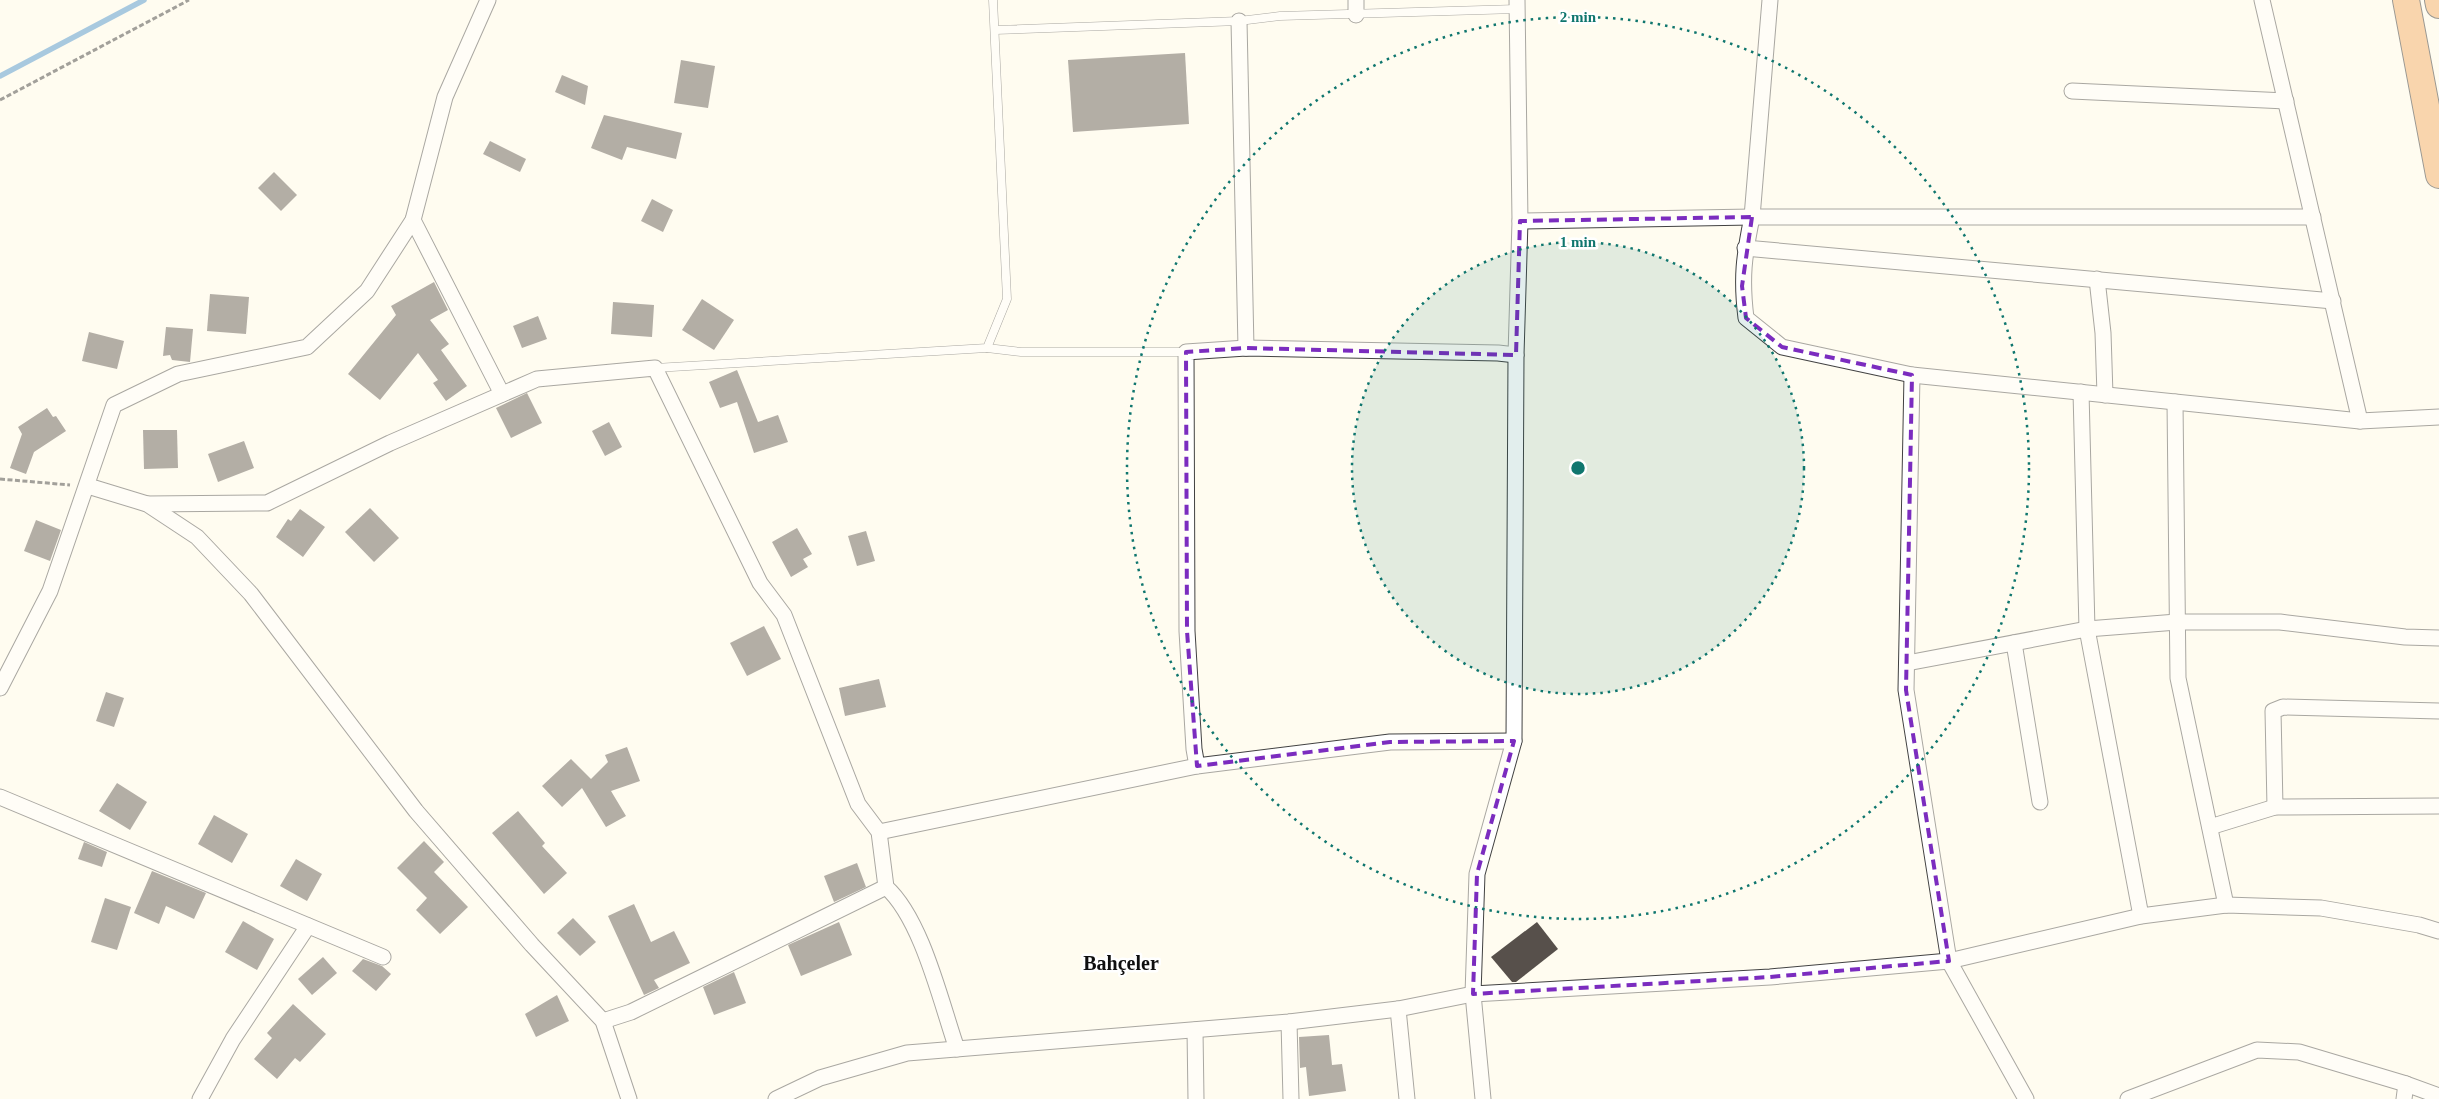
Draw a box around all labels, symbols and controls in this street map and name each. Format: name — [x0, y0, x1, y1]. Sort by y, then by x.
text: 2 min — [1560, 9, 1597, 25]
text: 1 min — [1560, 234, 1597, 250]
centre of rings — [1569, 459, 1587, 477]
district label: Bahçeler — [1083, 952, 1159, 975]

